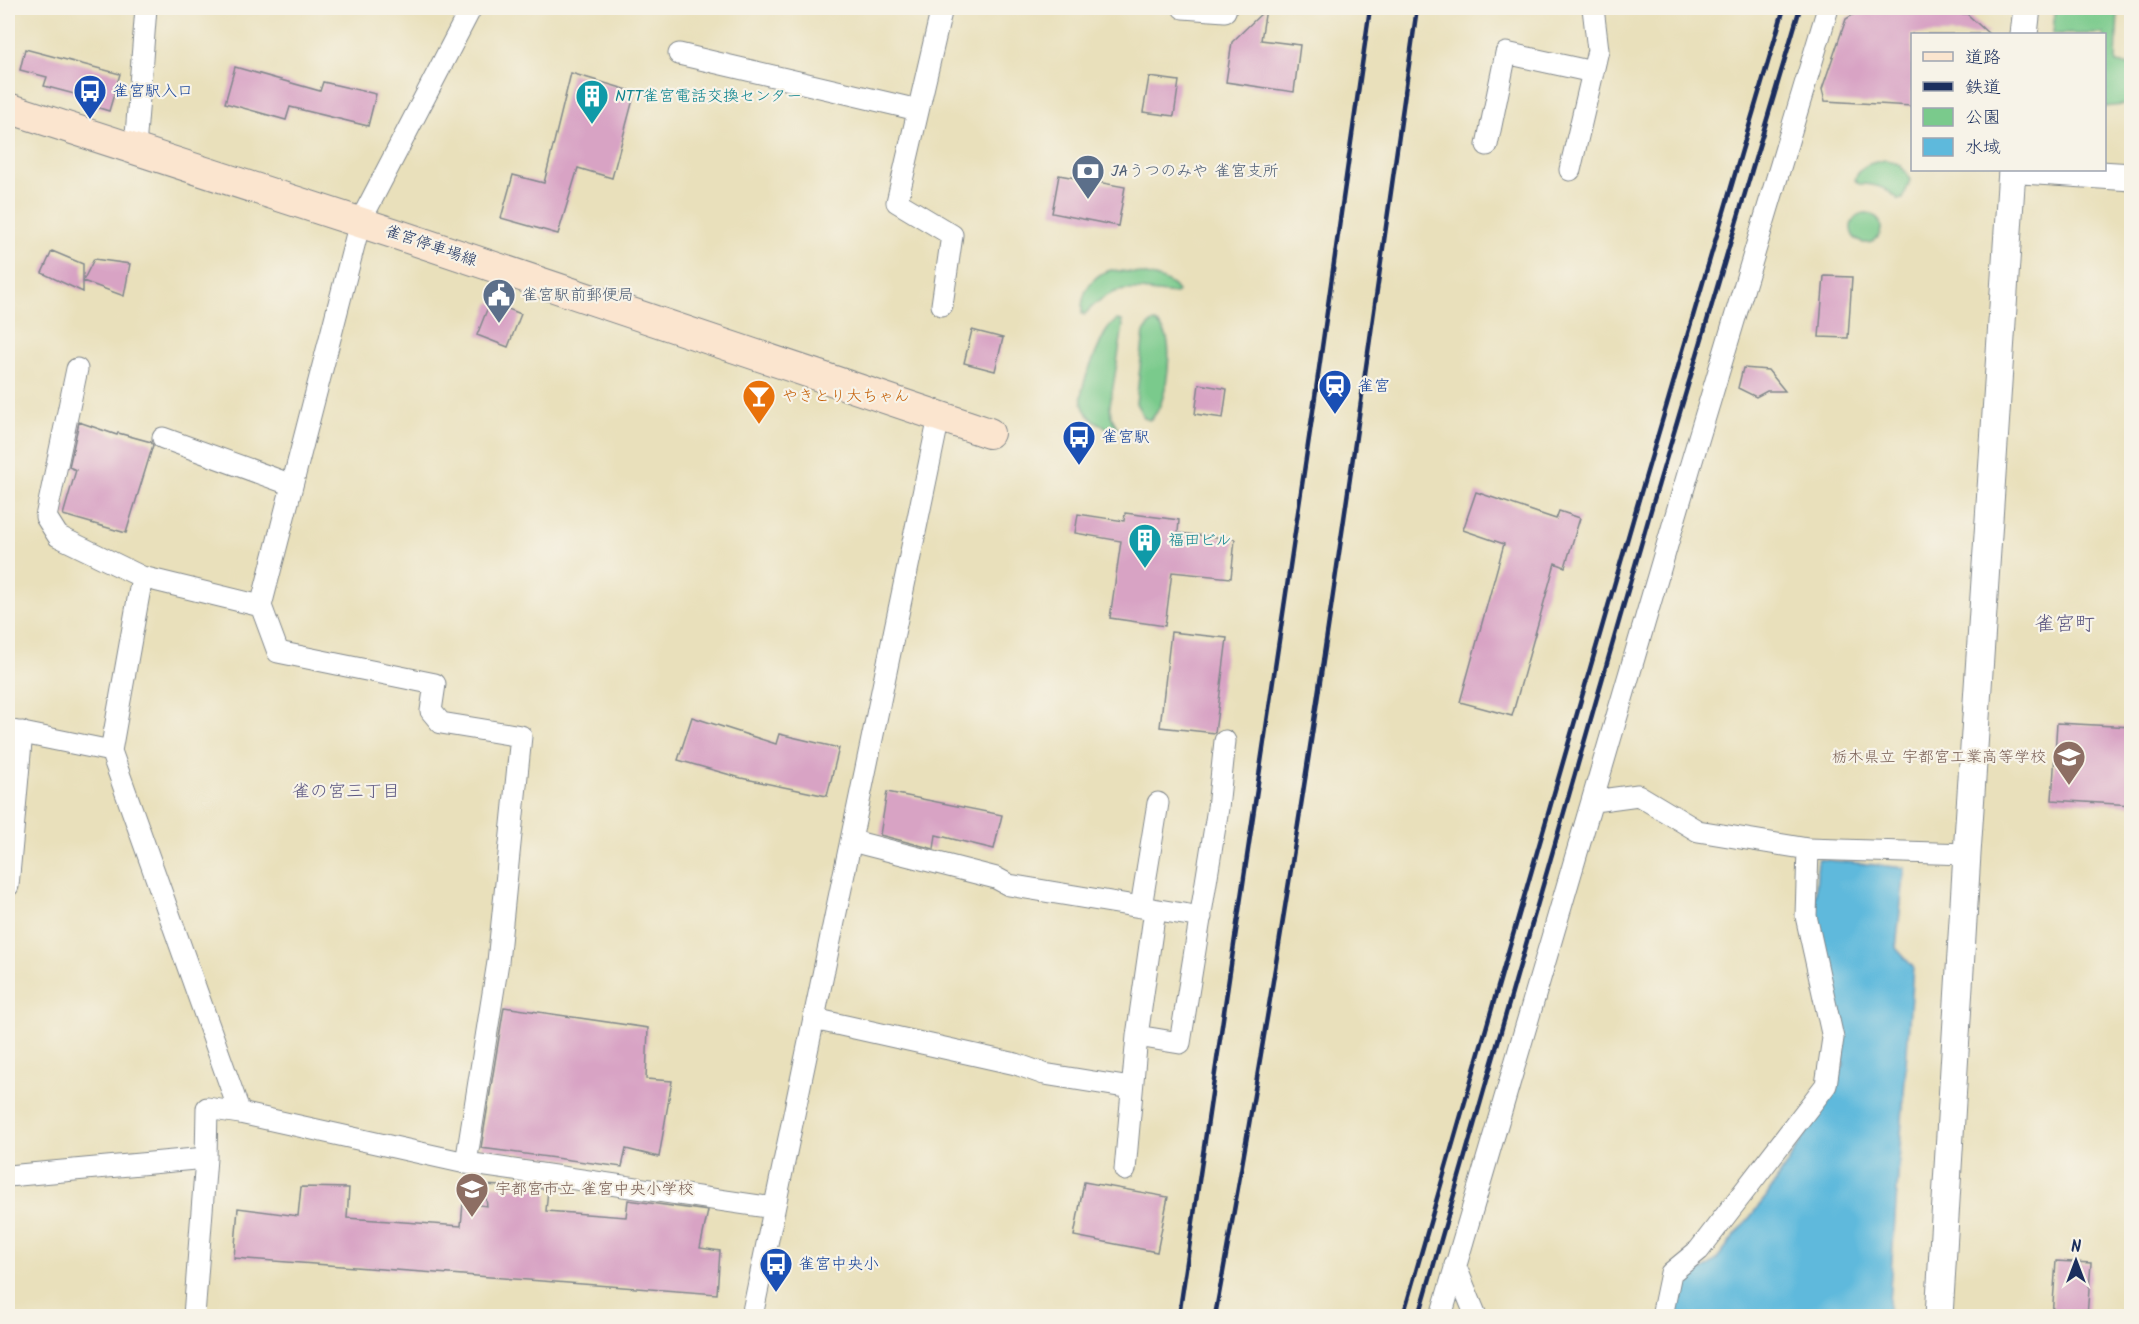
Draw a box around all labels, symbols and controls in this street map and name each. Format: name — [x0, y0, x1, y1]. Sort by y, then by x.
legend — [1911, 33, 2106, 171]
text: 道路 — [1965, 44, 2001, 73]
bus stop icon: 雀宮駅入口 — [72, 73, 108, 120]
text: 鉄道 — [1965, 74, 2001, 103]
building icon: NTT雀宮電話交換センター — [574, 78, 610, 125]
place label: 雀宮駅入口 — [113, 79, 193, 104]
place label: NTT雀宮電話交換センター — [615, 84, 802, 109]
text: 公園 — [1965, 104, 2001, 133]
text: 水域 — [1965, 134, 2001, 163]
bank icon: JAうつのみや 雀宮支所 — [1070, 153, 1106, 200]
place label: JAうつのみや 雀宮支所 — [1111, 159, 1279, 184]
street label: 雀宮停車場線 — [382, 219, 480, 273]
public building icon: 雀宮駅前郵便局 — [481, 277, 517, 324]
place label: 雀宮駅前郵便局 — [522, 283, 634, 308]
station icon: 雀宮 — [1317, 368, 1353, 415]
place label: 雀宮 — [1358, 374, 1390, 399]
bar icon: やきとり大ちゃん — [741, 378, 777, 425]
place label: やきとり大ちゃん — [782, 384, 910, 409]
bus stop icon: 雀宮駅 — [1061, 419, 1097, 466]
place label: 雀宮駅 — [1102, 425, 1150, 450]
building icon: 福田ビル — [1127, 522, 1163, 569]
place label: 福田ビル — [1168, 528, 1232, 553]
district label: 雀宮町 — [2035, 609, 2095, 641]
school or university icon: 栃木県立 宇都宮工業高等学校 — [2051, 739, 2087, 786]
place label: 栃木県立 宇都宮工業高等学校 — [1832, 745, 2046, 770]
district label: 雀の宮三丁目 — [292, 778, 400, 807]
school or university icon: 宇都宮市立 雀宮中央小学校 — [454, 1171, 490, 1218]
place label: 宇都宮市立 雀宮中央小学校 — [495, 1177, 693, 1202]
north arrow — [2046, 1231, 2106, 1291]
text: N — [2071, 1235, 2081, 1260]
bus stop icon: 雀宮中央小 — [758, 1246, 794, 1293]
place label: 雀宮中央小 — [799, 1252, 879, 1277]

